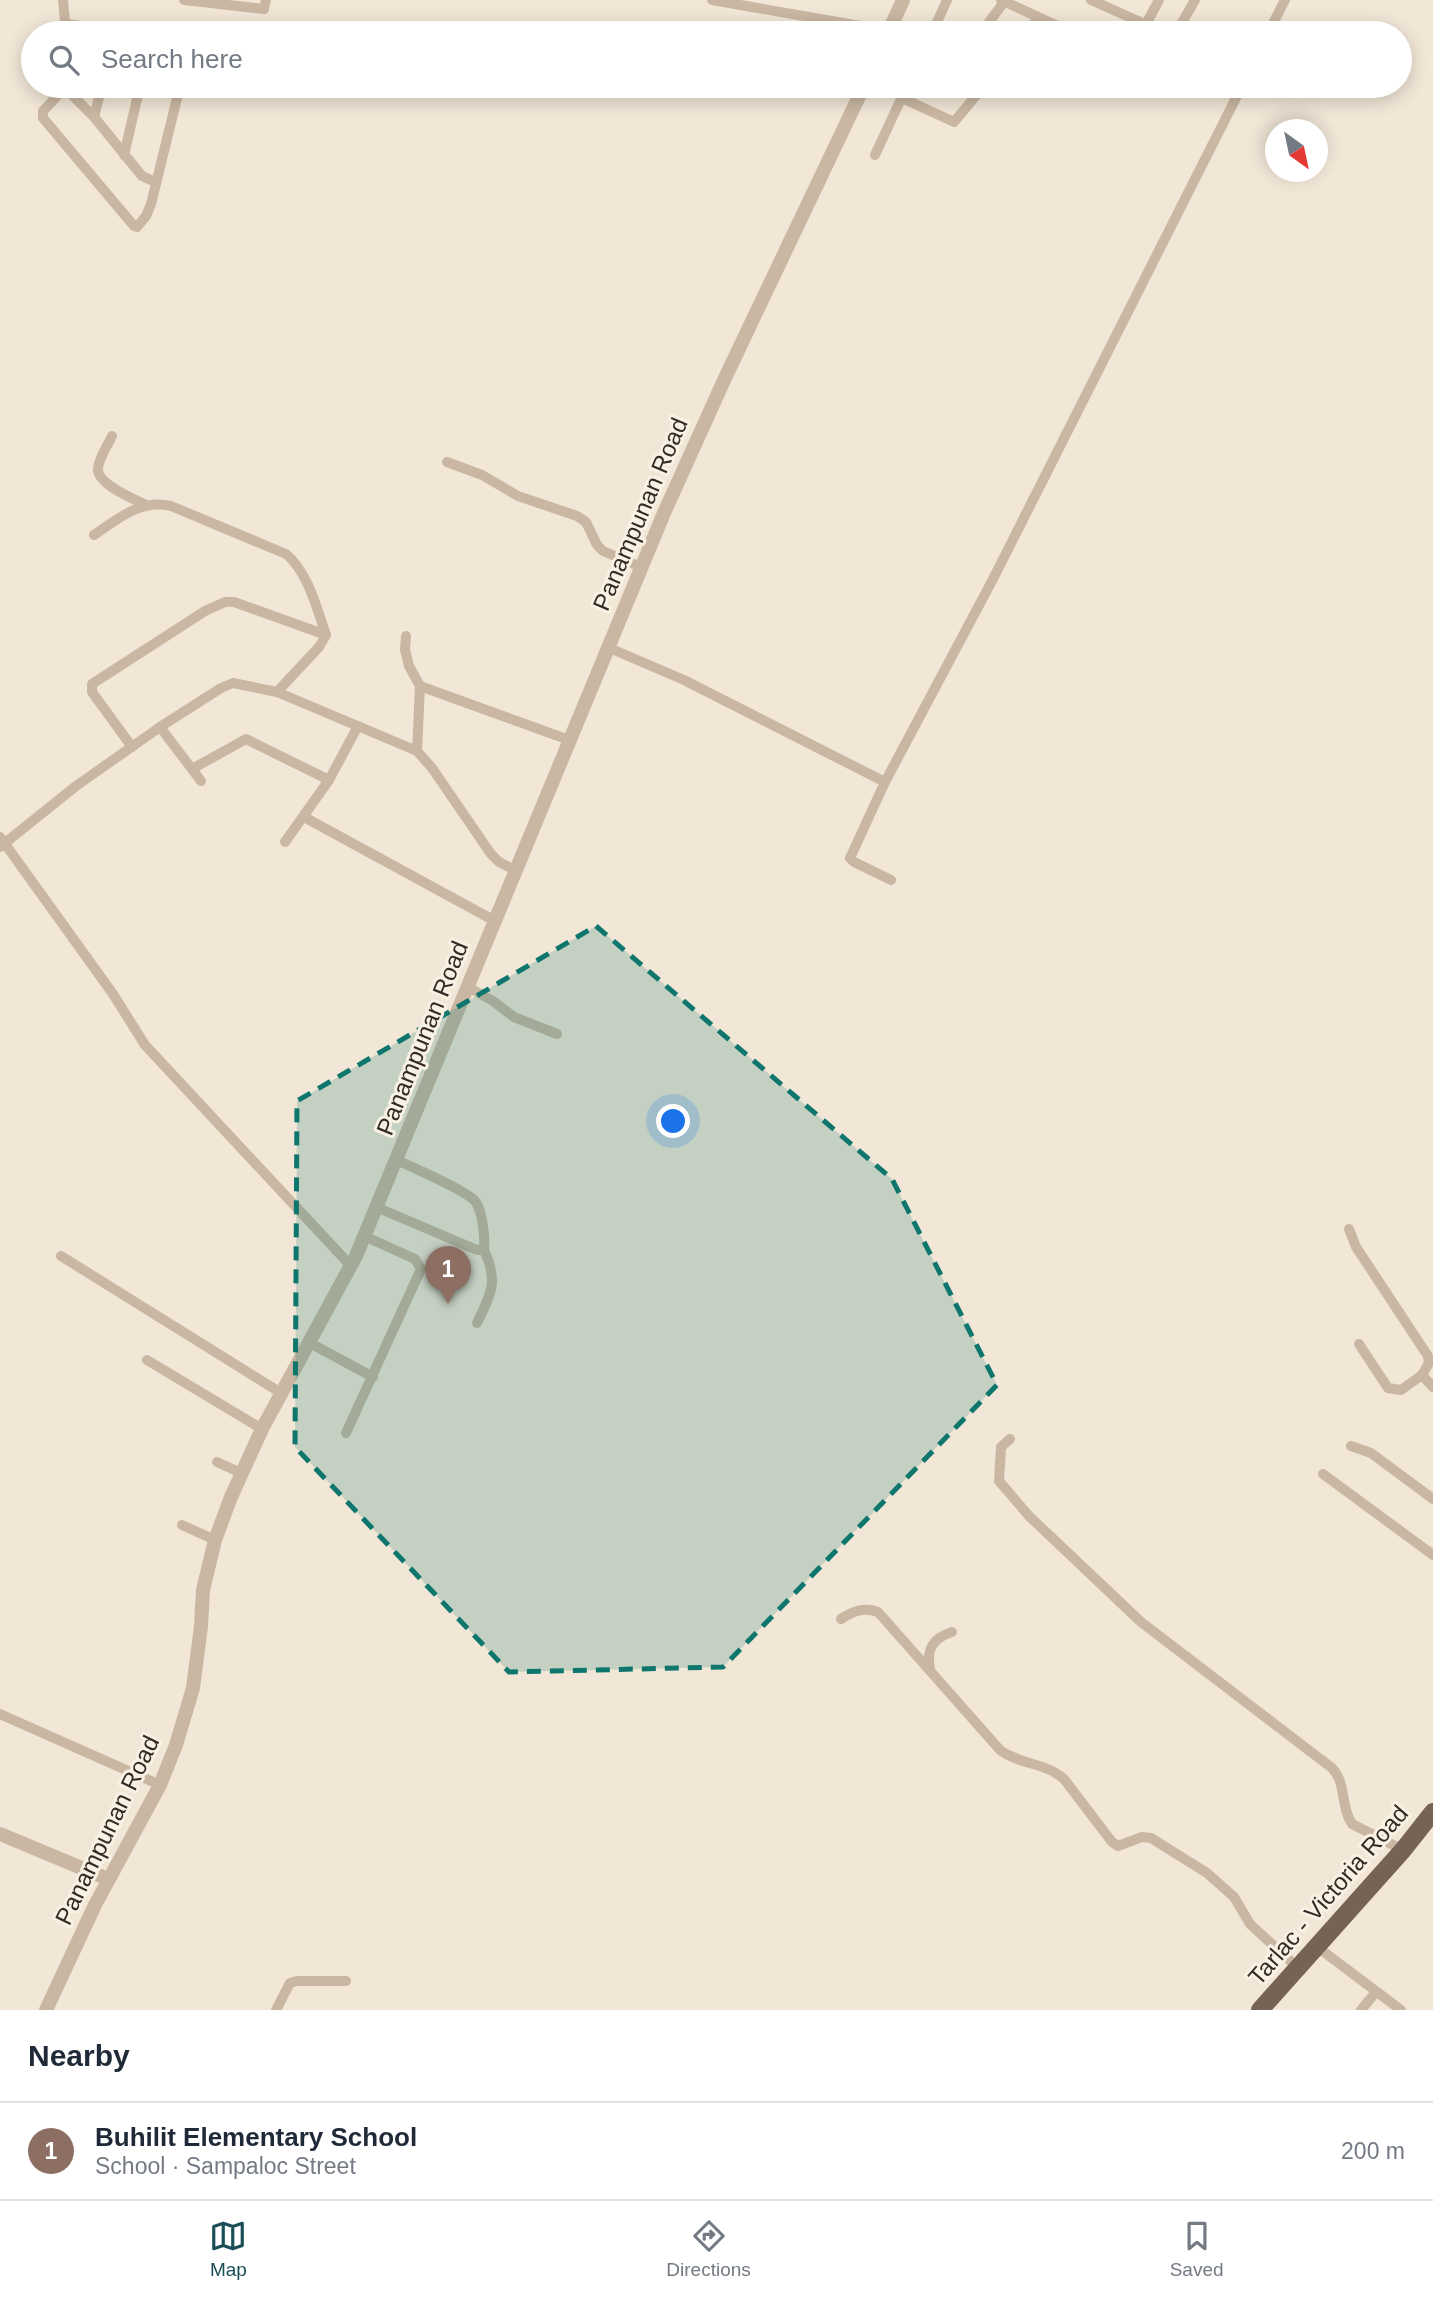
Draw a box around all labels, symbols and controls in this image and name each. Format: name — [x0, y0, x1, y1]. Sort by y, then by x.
search box — [21, 21, 1412, 98]
icon: search — [45, 41, 83, 79]
text: Search here — [101, 44, 243, 74]
north arrow — [1265, 119, 1328, 182]
street label: Panampunan Road — [587, 414, 693, 614]
street label: Panampunan Road — [371, 937, 473, 1139]
your location — [656, 1104, 690, 1138]
pin: 1 — [425, 1246, 471, 1304]
street label: Panampunan Road — [50, 1731, 164, 1929]
street label: Tarlac - Victoria Road — [1243, 1800, 1413, 1990]
text: Nearby — [28, 2039, 130, 2072]
text: Buhilit Elementary School — [95, 2122, 417, 2152]
text: 1 — [45, 2138, 57, 2164]
text: 200 m — [1341, 2138, 1405, 2164]
text: School · Sampaloc Street — [95, 2153, 356, 2179]
tab: Map — [209, 2217, 247, 2281]
tab: Directions — [666, 2217, 751, 2281]
tab: Saved — [1170, 2217, 1224, 2281]

